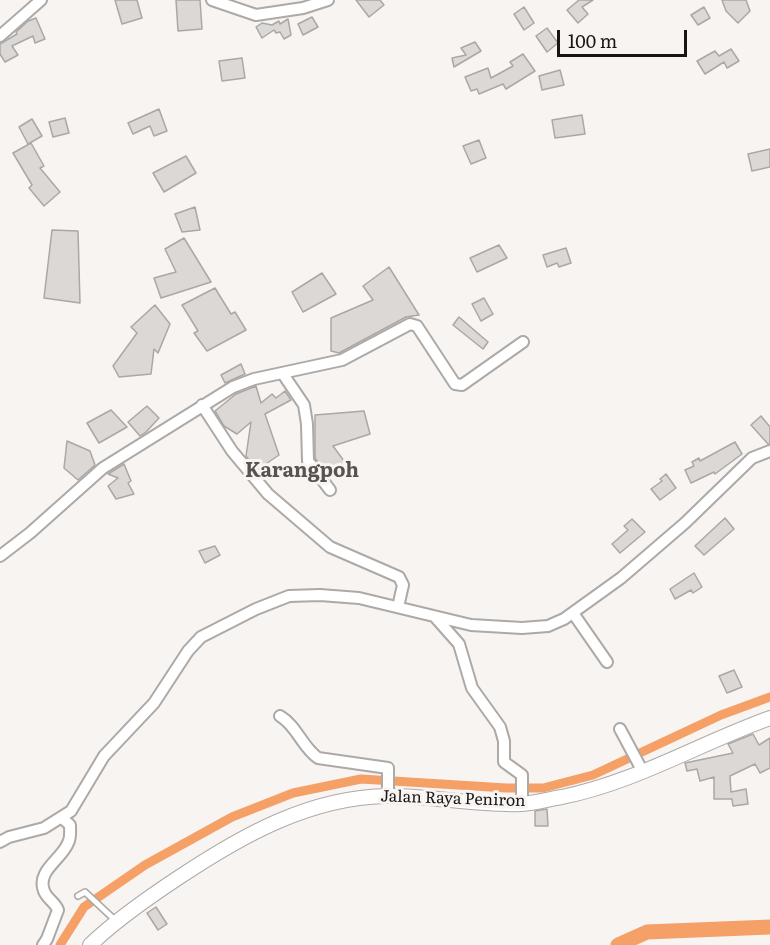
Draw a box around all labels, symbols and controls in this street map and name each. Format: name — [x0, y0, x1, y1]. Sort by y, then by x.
scale bar — [560, 18, 690, 56]
text: 100 m — [568, 27, 617, 54]
district label: Karangpoh — [245, 459, 359, 483]
street label: Jalan Raya Peniron — [380, 787, 526, 811]

